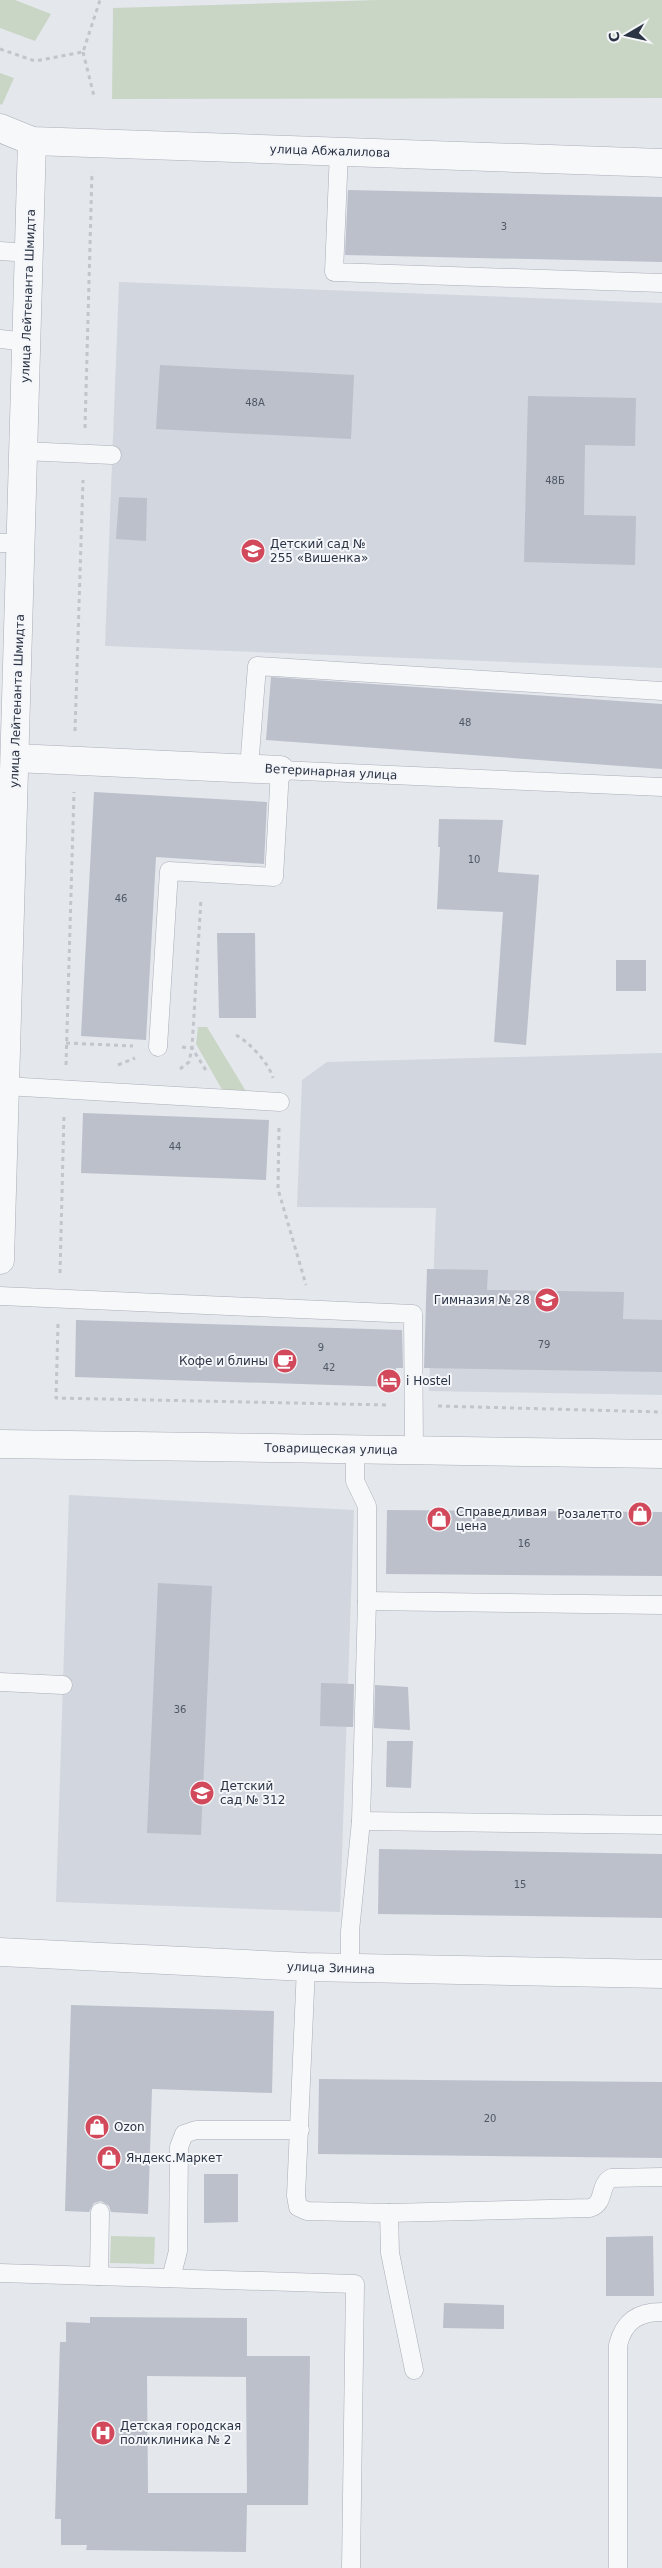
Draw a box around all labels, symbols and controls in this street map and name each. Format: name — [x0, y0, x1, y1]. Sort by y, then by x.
north arrow — [602, 10, 652, 60]
text: С — [605, 31, 623, 43]
street label: улица Абжалилова — [269, 142, 391, 160]
street label: улица Лейтенанта Шмидта — [18, 209, 38, 383]
house number: 3 — [501, 221, 507, 232]
house number: 48А — [245, 397, 265, 408]
house number: 48Б — [545, 475, 565, 486]
place label: Детский сад № 255 «Вишенка» — [270, 537, 368, 565]
school or university icon: Детский сад № 255 «Вишенка» — [240, 538, 266, 564]
street label: улица Лейтенанта Шмидта — [7, 614, 27, 788]
house number: 48 — [459, 717, 471, 728]
street label: Ветеринарная улица — [264, 762, 398, 782]
house number: 10 — [468, 854, 480, 865]
house number: 46 — [115, 893, 127, 904]
house number: 44 — [169, 1141, 181, 1152]
school or university icon: Гимназия № 28 — [534, 1287, 560, 1313]
place label: Гимназия № 28 — [434, 1293, 530, 1307]
house number: 79 — [538, 1339, 550, 1350]
house number: 9 — [318, 1342, 324, 1353]
cafe icon: Кофе и блины — [272, 1348, 298, 1374]
place label: Кофе и блины — [179, 1354, 268, 1368]
house number: 42 — [323, 1362, 335, 1373]
hotel icon: i Hostel — [376, 1368, 402, 1394]
place label: i Hostel — [406, 1374, 451, 1388]
street label: Товарищеская улица — [263, 1441, 398, 1457]
shop icon: Розалетто — [627, 1501, 653, 1527]
place label: Справедливая цена — [456, 1505, 547, 1533]
shop icon: Справедливая цена — [426, 1506, 452, 1532]
place label: Розалетто — [557, 1507, 622, 1521]
house number: 16 — [518, 1538, 530, 1549]
house number: 36 — [174, 1704, 186, 1715]
place label: Детский сад № 312 — [220, 1779, 285, 1807]
school or university icon: Детский сад № 312 — [189, 1780, 215, 1806]
house number: 15 — [514, 1879, 526, 1890]
street label: улица Зинина — [287, 1959, 375, 1977]
house number: 20 — [484, 2113, 496, 2124]
shop icon: Ozon — [84, 2114, 110, 2140]
place label: Ozon — [114, 2120, 145, 2134]
shop icon: Яндекс.Маркет — [96, 2145, 122, 2171]
place label: Яндекс.Маркет — [126, 2151, 222, 2165]
place label: Детская городская поликлиника № 2 — [120, 2419, 241, 2447]
hospital icon: Детская городская поликлиника № 2 — [90, 2420, 116, 2446]

